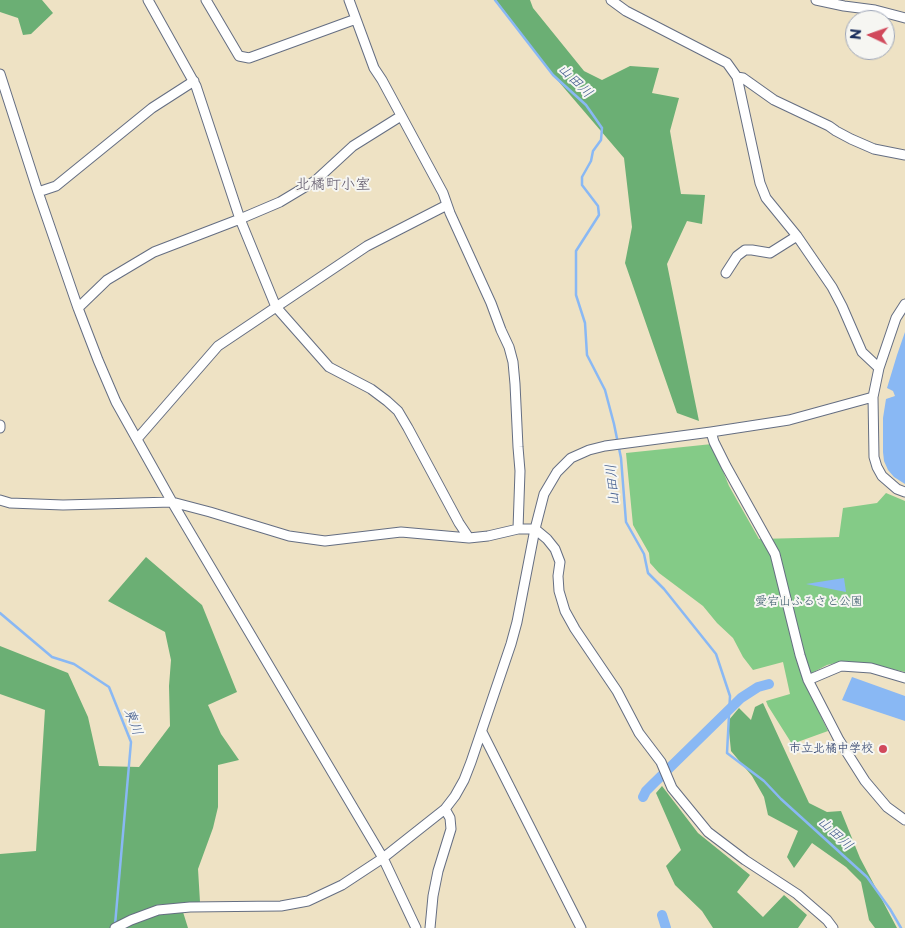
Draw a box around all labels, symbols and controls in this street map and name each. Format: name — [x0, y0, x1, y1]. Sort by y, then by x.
north arrow — [845, 10, 895, 60]
text: N — [845, 28, 866, 40]
water label: 山田川 — [554, 60, 596, 102]
district label: 北橘町小室 — [296, 176, 370, 194]
water label: 山田川 — [603, 463, 623, 507]
park label: 愛宕山ふるさと公園 — [755, 595, 863, 609]
water label: 東川 — [120, 706, 146, 738]
place label: 市立北橘中学校 — [789, 742, 873, 756]
marker: 市立北橘中学校 — [877, 743, 889, 755]
water label: 山田川 — [814, 814, 856, 854]

